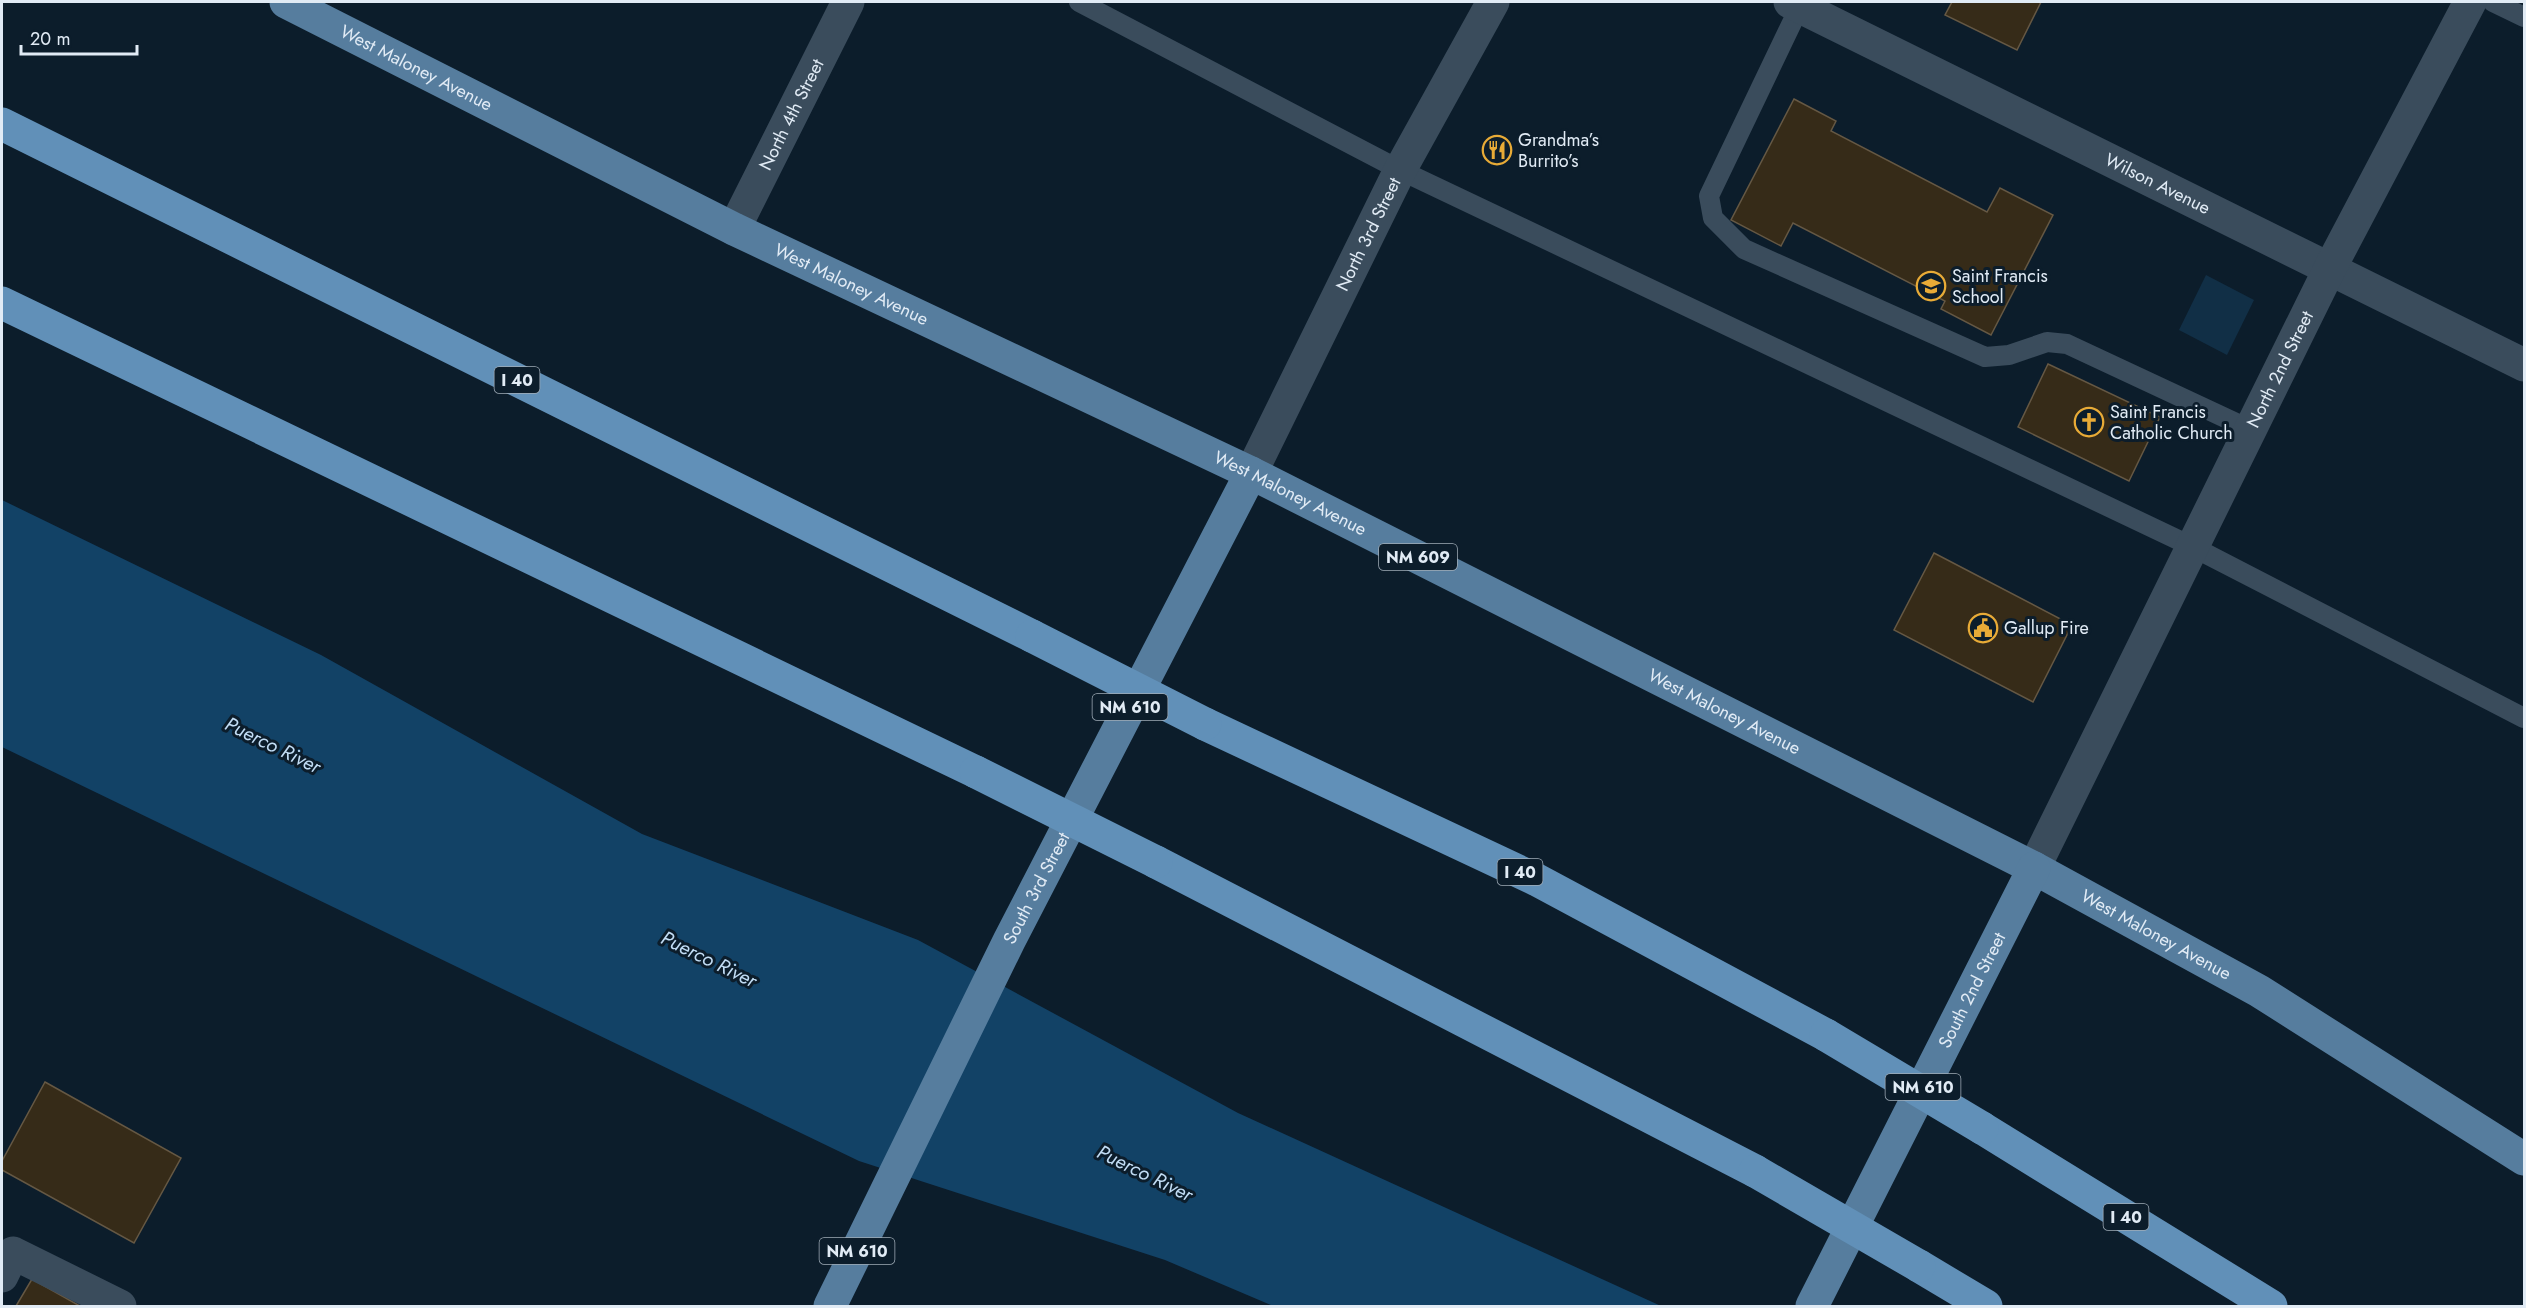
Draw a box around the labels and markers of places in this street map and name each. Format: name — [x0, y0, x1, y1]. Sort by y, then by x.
place label: Grandma’s Burrito’s — [1518, 127, 1599, 174]
restaurant icon: Grandma’s Burrito’s — [1481, 134, 1513, 166]
place label: Saint Francis School — [1952, 263, 2048, 310]
school or university icon: Saint Francis School — [1915, 270, 1947, 302]
place label: Saint Francis Catholic Church — [2110, 399, 2233, 446]
church icon: Saint Francis Catholic Church — [2073, 406, 2105, 438]
public building icon: Gallup Fire — [1967, 612, 1999, 644]
place label: Gallup Fire — [2004, 615, 2089, 641]

